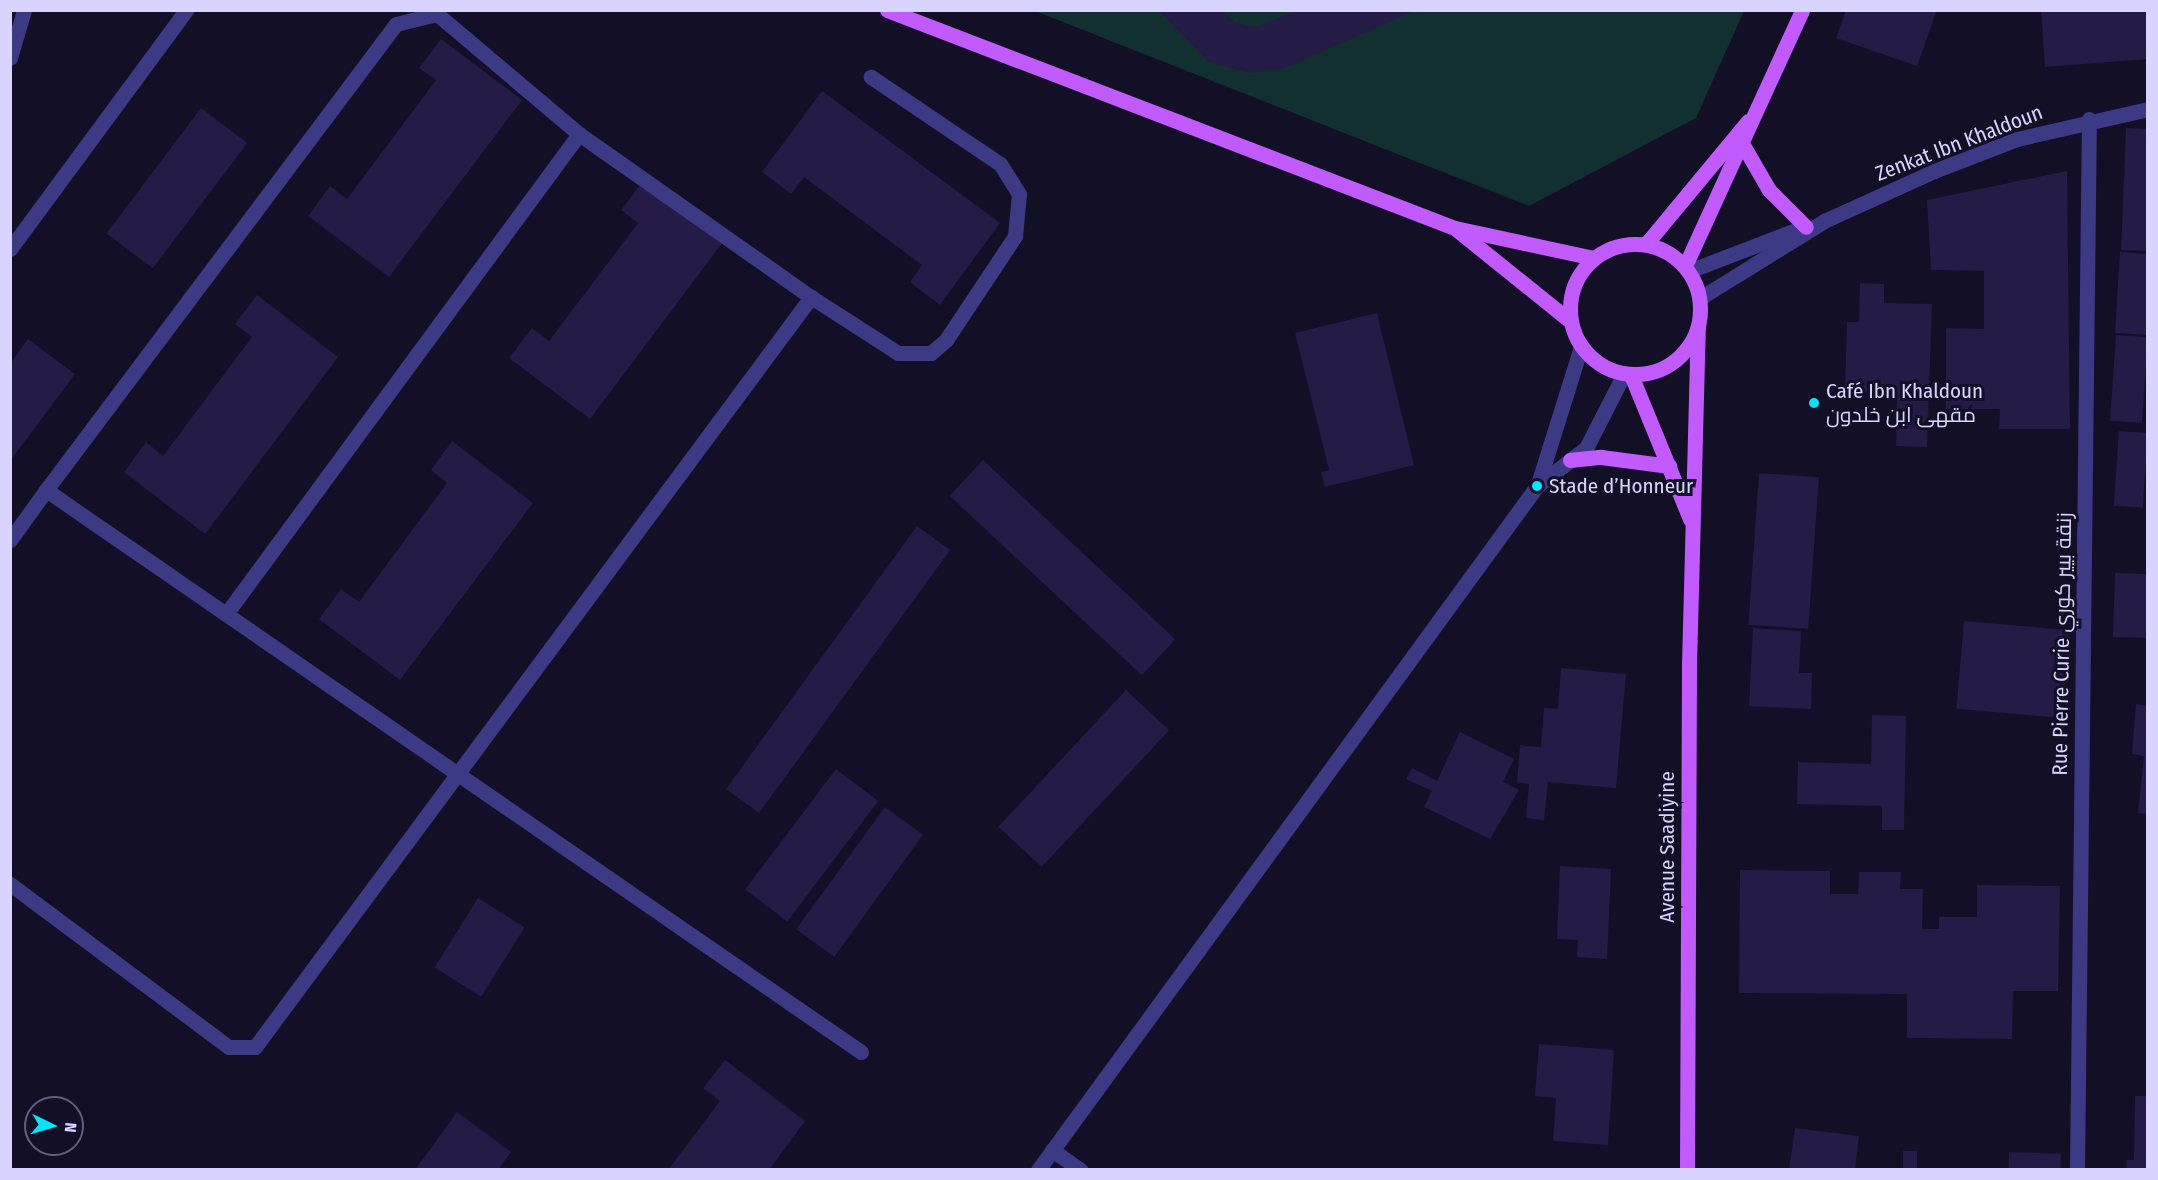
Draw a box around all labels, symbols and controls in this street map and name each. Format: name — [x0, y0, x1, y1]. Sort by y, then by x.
street label: Zenkat Ibn Khaldoun — [1872, 99, 2046, 187]
place label: Café Ibn Khaldoun مقهى ابن خلدون — [1826, 378, 1983, 428]
marker: Café Ibn Khaldoun مقهى ابن خلدون — [1807, 396, 1821, 410]
place label: Stade d’Honneur — [1549, 473, 1693, 499]
marker: Stade d’Honneur — [1530, 479, 1544, 493]
street label: Rue Pierre Curie زنقة بيير كوري — [2047, 512, 2077, 776]
street label: Avenue Saadiyine — [1654, 771, 1680, 923]
north arrow — [24, 1096, 84, 1156]
text: N — [61, 1122, 80, 1133]

